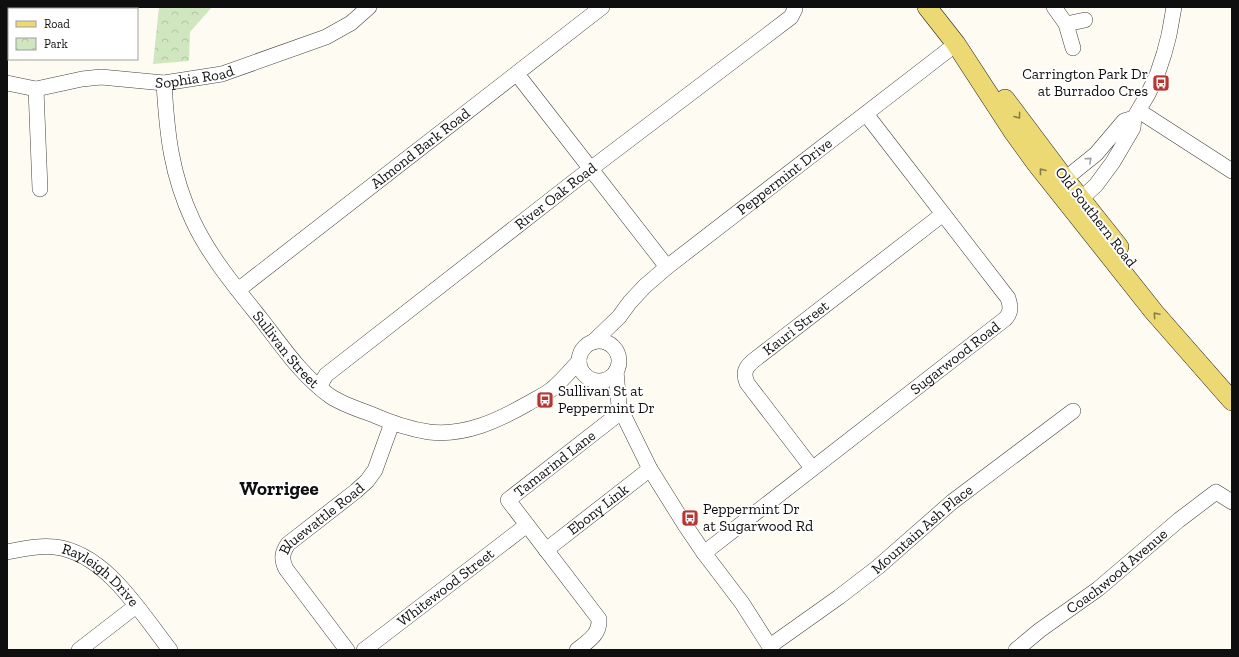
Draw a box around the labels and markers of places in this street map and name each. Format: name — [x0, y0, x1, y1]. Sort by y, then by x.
place label: Carrington Park Dr at Burradoo Cres — [1022, 65, 1148, 100]
bus stop icon: Carrington Park Dr at Burradoo Cres — [1151, 73, 1171, 93]
place label: Sullivan St at Peppermint Dr — [558, 382, 655, 417]
bus stop icon: Sullivan St at Peppermint Dr — [535, 390, 555, 410]
place label: Peppermint Dr at Sugarwood Rd — [703, 500, 814, 535]
bus stop icon: Peppermint Dr at Sugarwood Rd — [680, 508, 700, 528]

